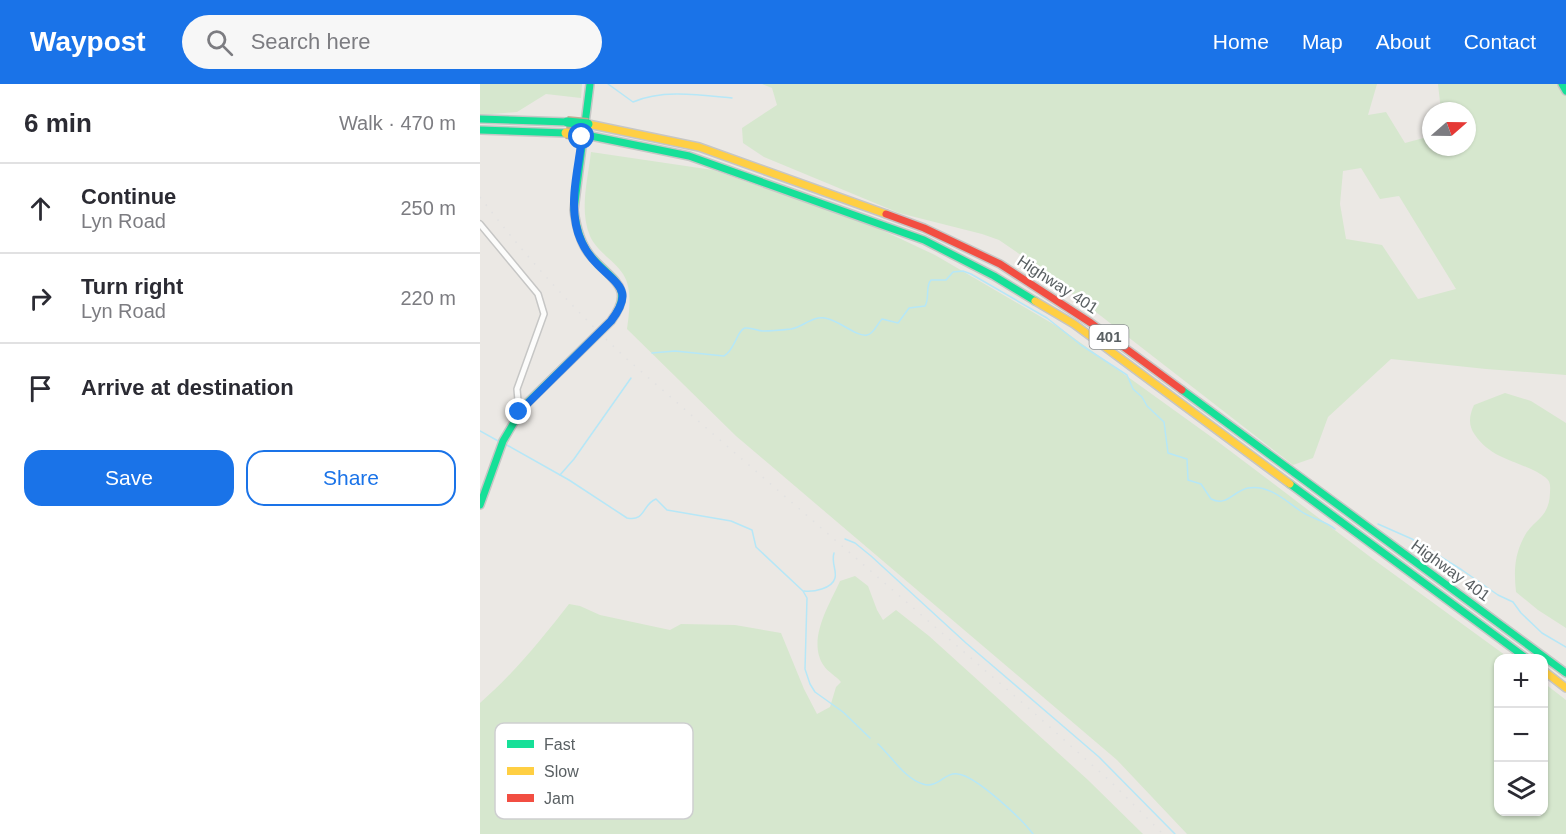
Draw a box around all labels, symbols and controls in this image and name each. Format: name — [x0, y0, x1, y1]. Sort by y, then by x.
search box — [182, 15, 602, 69]
text: Waypost — [30, 26, 146, 57]
icon: search — [203, 26, 236, 59]
text: Search here — [251, 29, 371, 54]
text: Home — [1213, 30, 1269, 53]
text: Map — [1302, 30, 1343, 53]
text: About — [1376, 30, 1431, 53]
text: Contact — [1464, 30, 1536, 53]
north arrow — [1422, 102, 1476, 156]
text: 6 min — [24, 108, 92, 138]
text: Walk · 470 m — [339, 112, 456, 134]
route start — [568, 123, 594, 149]
text: Continue — [81, 184, 176, 209]
icon: ahead — [24, 192, 57, 225]
text: 250 m — [400, 197, 456, 219]
text: Lyn Road — [81, 210, 166, 232]
street label: Highway 401 — [1014, 252, 1101, 317]
text: Turn right — [81, 274, 183, 299]
icon: right — [24, 282, 57, 315]
text: 220 m — [400, 287, 456, 309]
text: Lyn Road — [81, 300, 166, 322]
road number: 401 — [1090, 325, 1128, 349]
icon: arrive — [24, 372, 57, 405]
text: Arrive at destination — [81, 375, 294, 400]
route end — [505, 398, 531, 424]
button: Save — [24, 450, 234, 506]
button: Share — [246, 450, 456, 506]
street label: Highway 401 — [1408, 536, 1493, 605]
map controls — [1494, 654, 1548, 816]
button: + — [1494, 654, 1548, 708]
button: − — [1494, 708, 1548, 762]
legend — [495, 723, 693, 819]
text: Fast — [544, 736, 576, 753]
button: layers — [1494, 762, 1548, 816]
text: Slow — [544, 763, 579, 780]
text: Jam — [544, 790, 574, 807]

